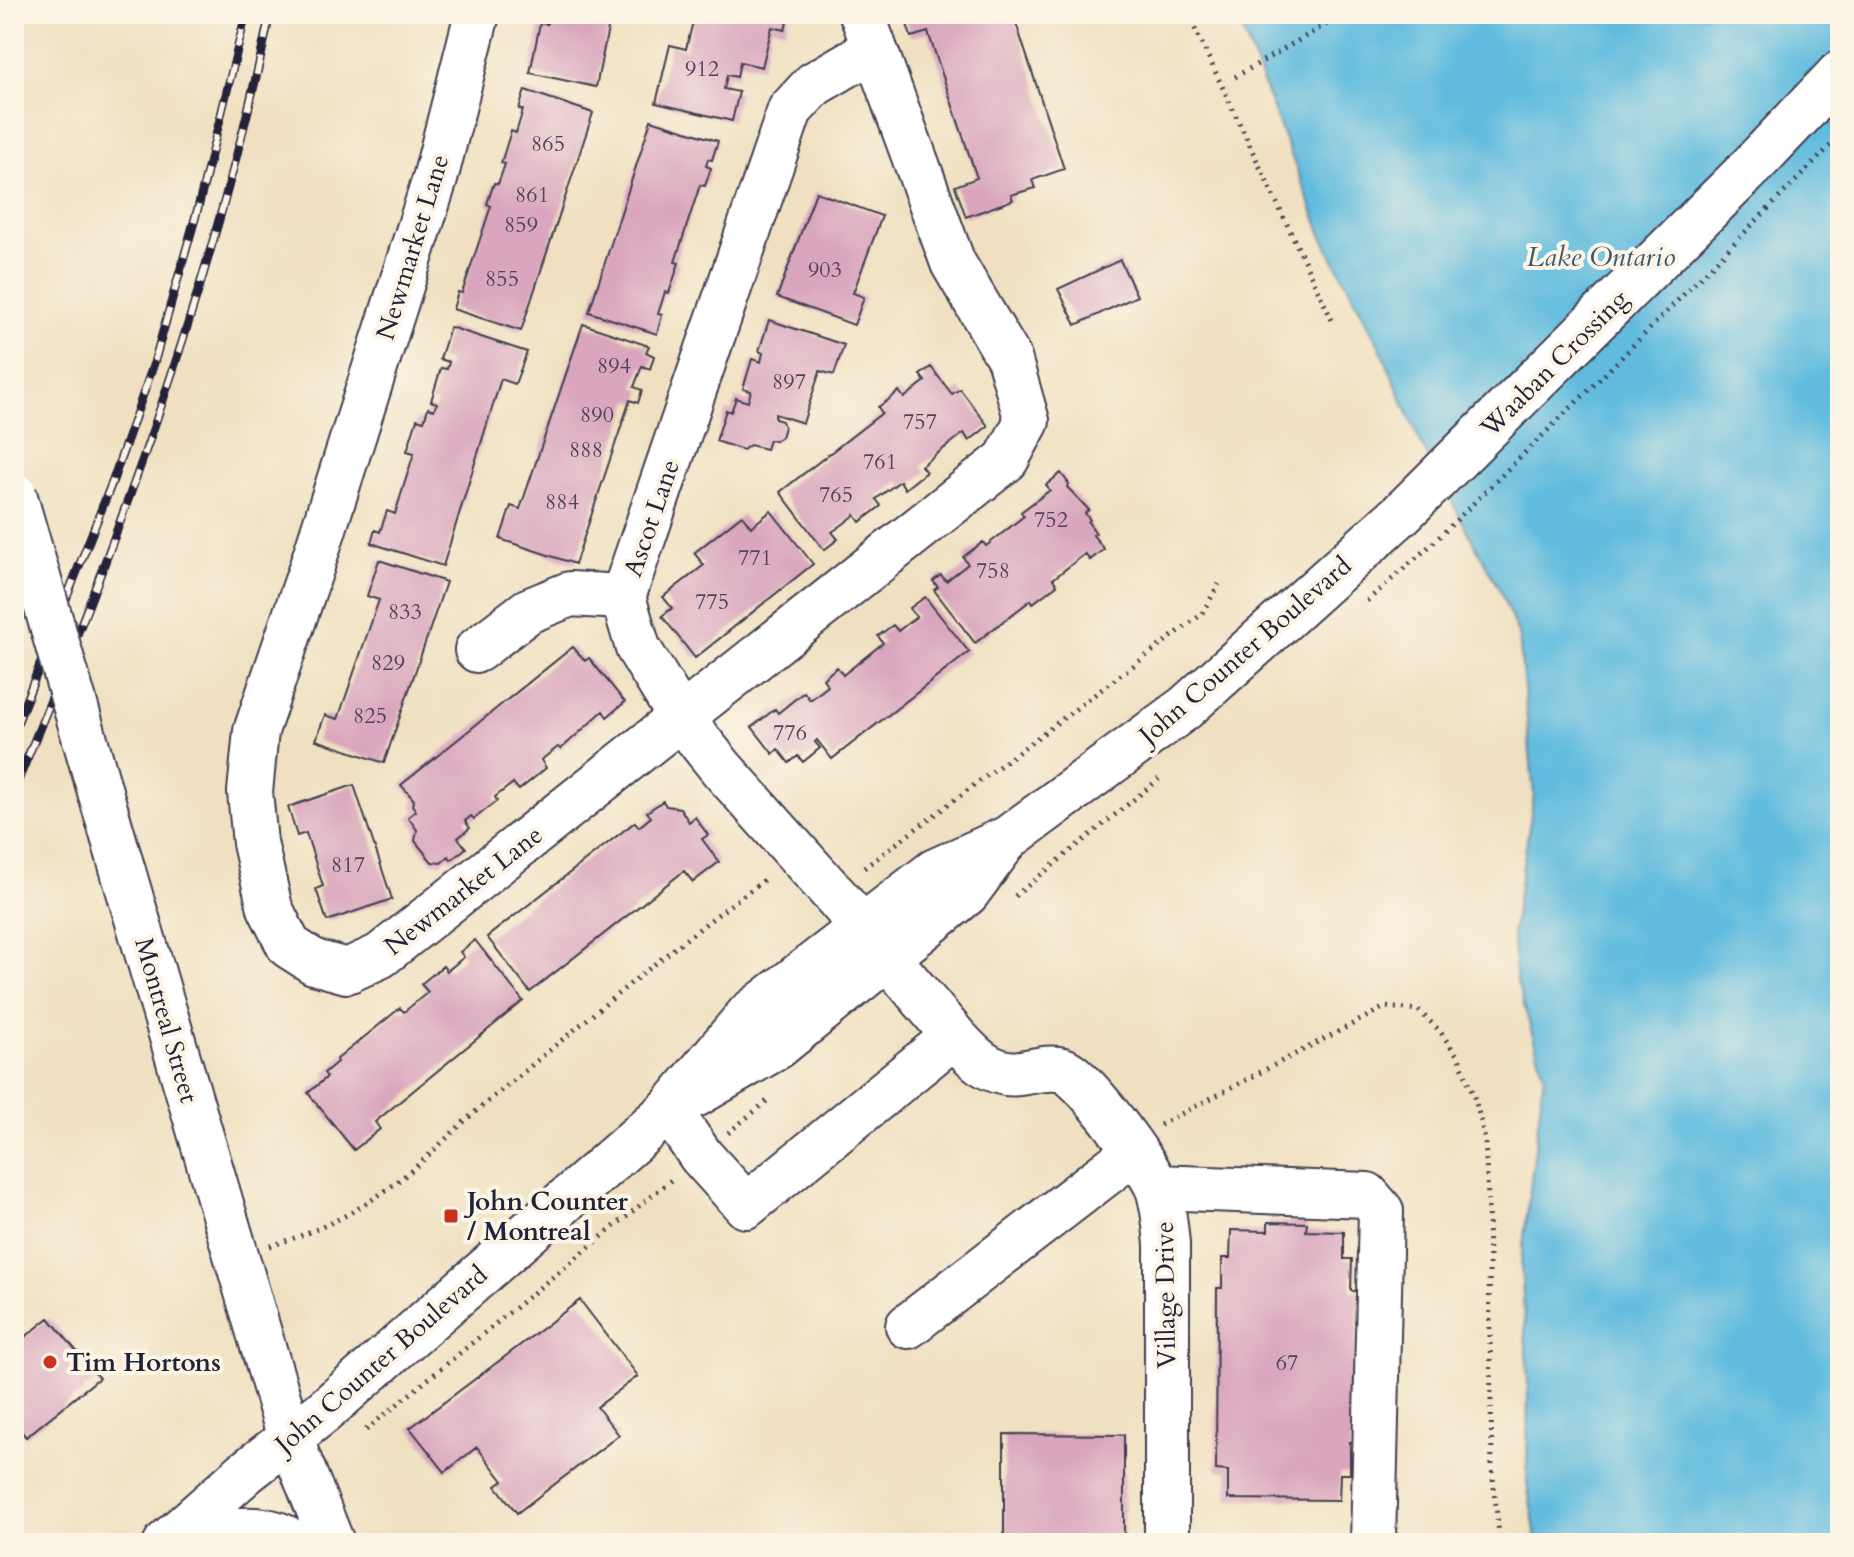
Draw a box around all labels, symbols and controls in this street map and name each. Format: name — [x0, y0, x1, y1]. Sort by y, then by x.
house number: 912 — [685, 54, 719, 84]
house number: 865 — [531, 129, 565, 159]
street label: Newmarket Lane — [368, 150, 457, 344]
house number: 861 — [515, 180, 549, 210]
house number: 859 — [504, 210, 538, 240]
water label: Lake Ontario — [1527, 238, 1675, 276]
house number: 903 — [808, 255, 842, 285]
house number: 855 — [485, 264, 519, 294]
street label: Waaban Crossing — [1472, 282, 1636, 446]
house number: 894 — [597, 351, 631, 381]
house number: 897 — [772, 367, 806, 397]
house number: 890 — [580, 400, 614, 430]
house number: 757 — [903, 407, 937, 437]
house number: 888 — [569, 435, 603, 465]
house number: 761 — [863, 447, 897, 477]
street label: Ascot Lane — [615, 455, 688, 581]
house number: 765 — [819, 480, 853, 510]
house number: 884 — [545, 487, 579, 517]
house number: 752 — [1034, 505, 1068, 535]
house number: 771 — [738, 543, 772, 573]
street label: John Counter Boulevard — [1129, 548, 1359, 755]
house number: 758 — [976, 556, 1010, 586]
house number: 775 — [695, 587, 729, 617]
house number: 833 — [388, 597, 422, 627]
house number: 829 — [371, 648, 405, 678]
house number: 825 — [353, 701, 387, 731]
house number: 776 — [773, 718, 807, 748]
street label: Newmarket Lane — [377, 817, 550, 963]
house number: 817 — [331, 850, 365, 880]
street label: Montreal Street — [126, 934, 207, 1107]
place label: John Counter / Montreal — [463, 1184, 629, 1249]
marker: John Counter / Montreal — [442, 1207, 460, 1225]
street label: Village Drive — [1147, 1221, 1184, 1369]
street label: John Counter Boulevard — [265, 1257, 495, 1464]
place label: Tim Hortons — [66, 1345, 221, 1380]
house number: 67 — [1276, 1348, 1298, 1378]
marker: Tim Hortons — [41, 1353, 59, 1371]

